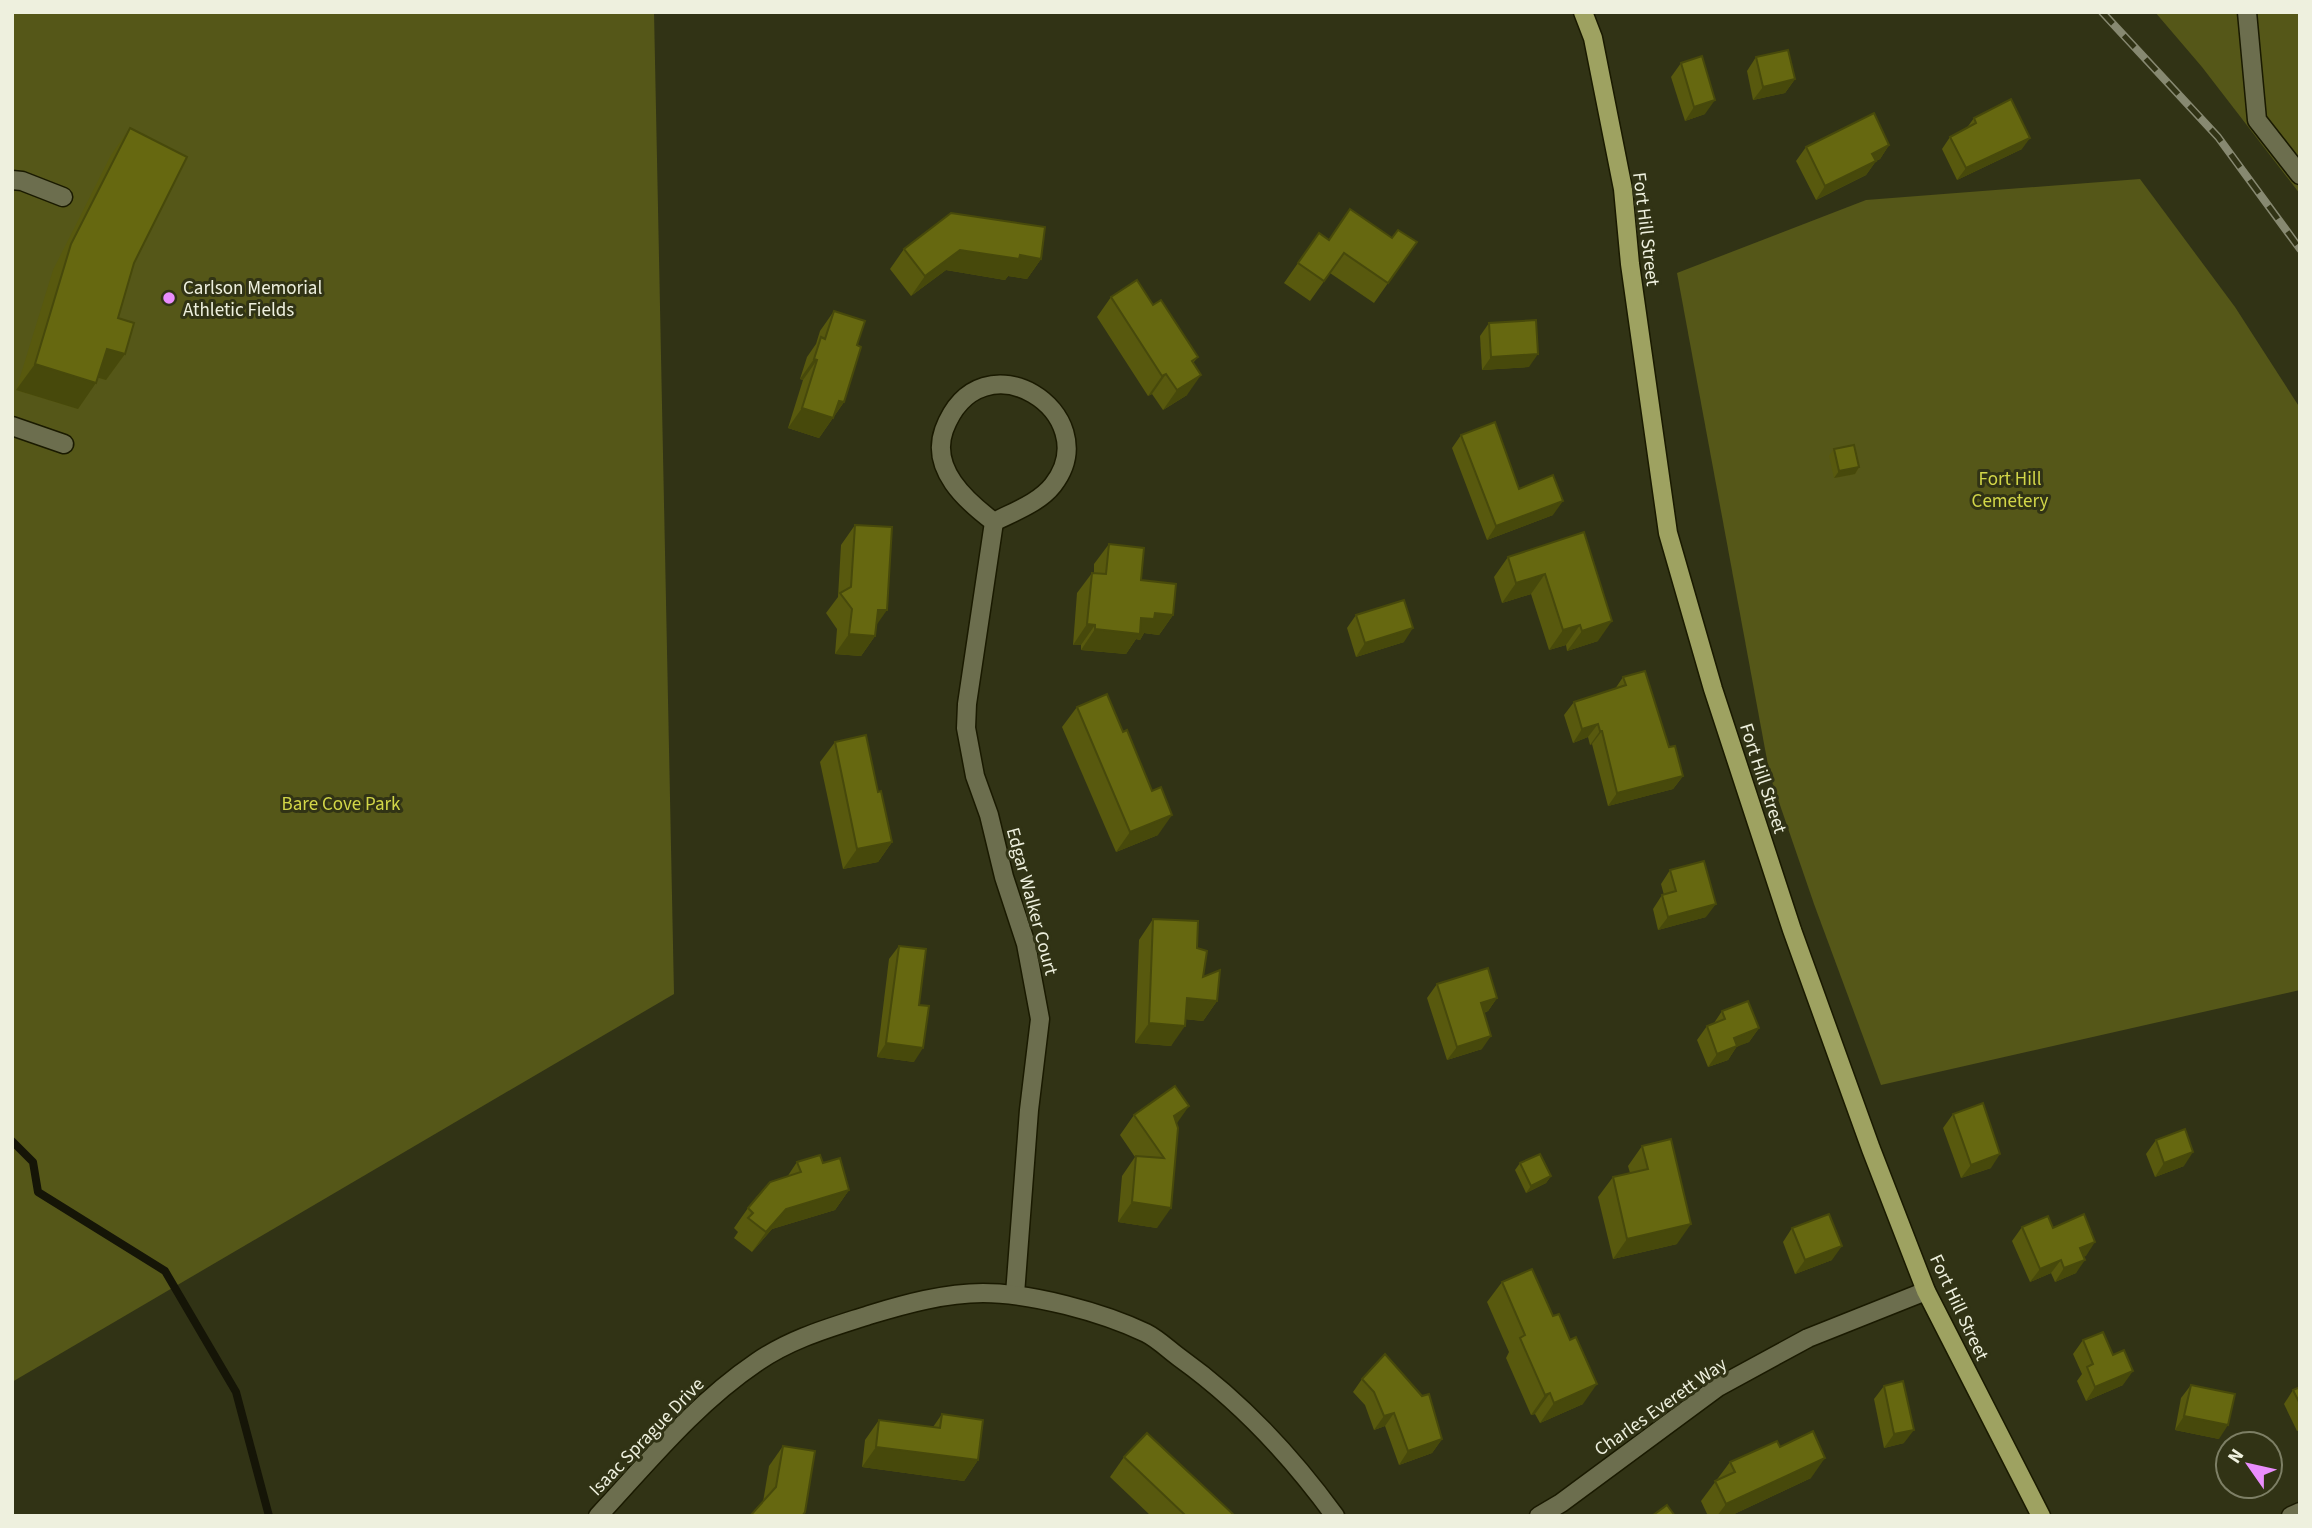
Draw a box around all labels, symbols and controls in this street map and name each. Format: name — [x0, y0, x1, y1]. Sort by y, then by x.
street label: Fort Hill Street — [1625, 171, 1666, 288]
place label: Carlson Memorial Athletic Fields — [183, 275, 322, 324]
marker: Carlson Memorial Athletic Fields — [161, 290, 177, 306]
park label: Fort Hill Cemetery — [1972, 466, 2049, 515]
street label: Fort Hill Street — [1732, 720, 1793, 838]
park label: Bare Cove Park — [282, 791, 401, 818]
street label: Edgar Walker Court — [999, 824, 1064, 979]
street label: Fort Hill Street — [1922, 1250, 1995, 1366]
street label: Charles Everett Way — [1589, 1351, 1733, 1463]
street label: Isaac Sprague Drive — [583, 1372, 711, 1502]
north arrow — [2214, 1430, 2284, 1500]
text: N — [2221, 1444, 2251, 1469]

